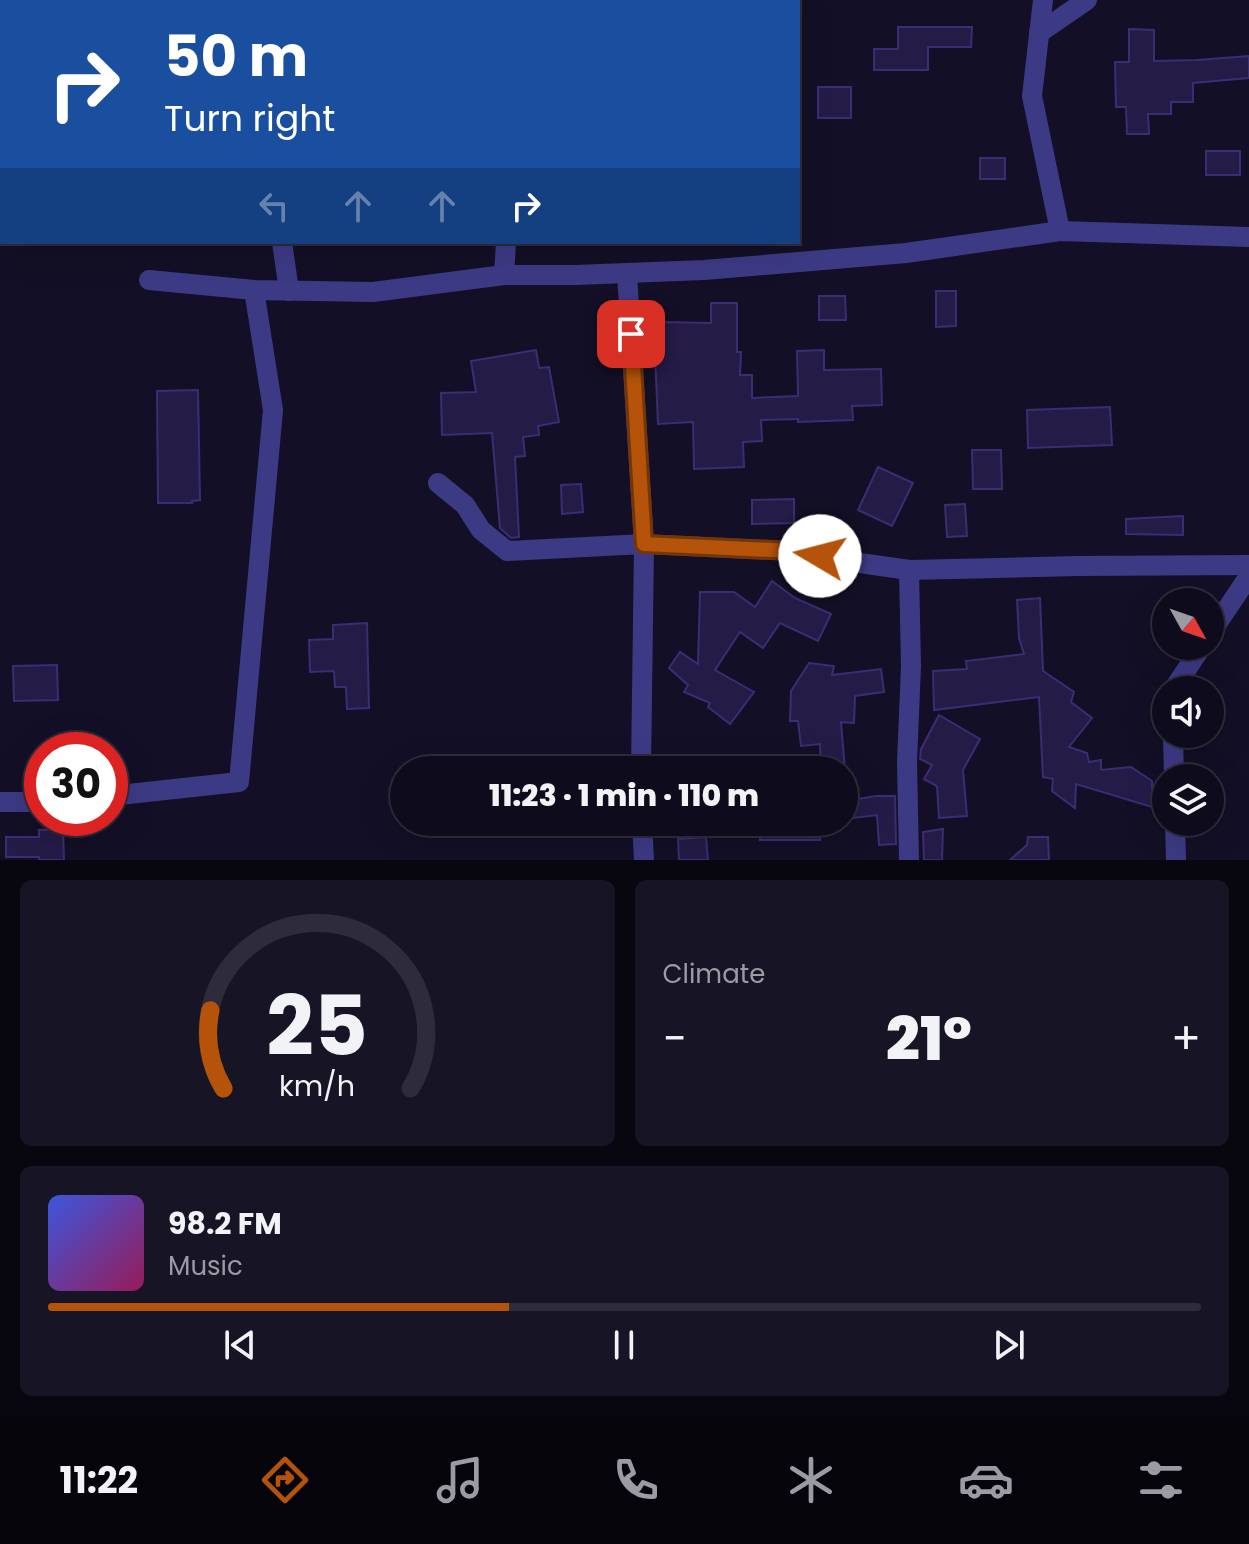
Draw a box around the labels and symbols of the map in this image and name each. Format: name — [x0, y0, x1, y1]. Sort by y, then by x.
pin — [597, 300, 665, 368]
position arrow — [778, 514, 862, 598]
north arrow — [1152, 588, 1224, 660]
speed limit sign: 30 — [24, 732, 128, 836]

